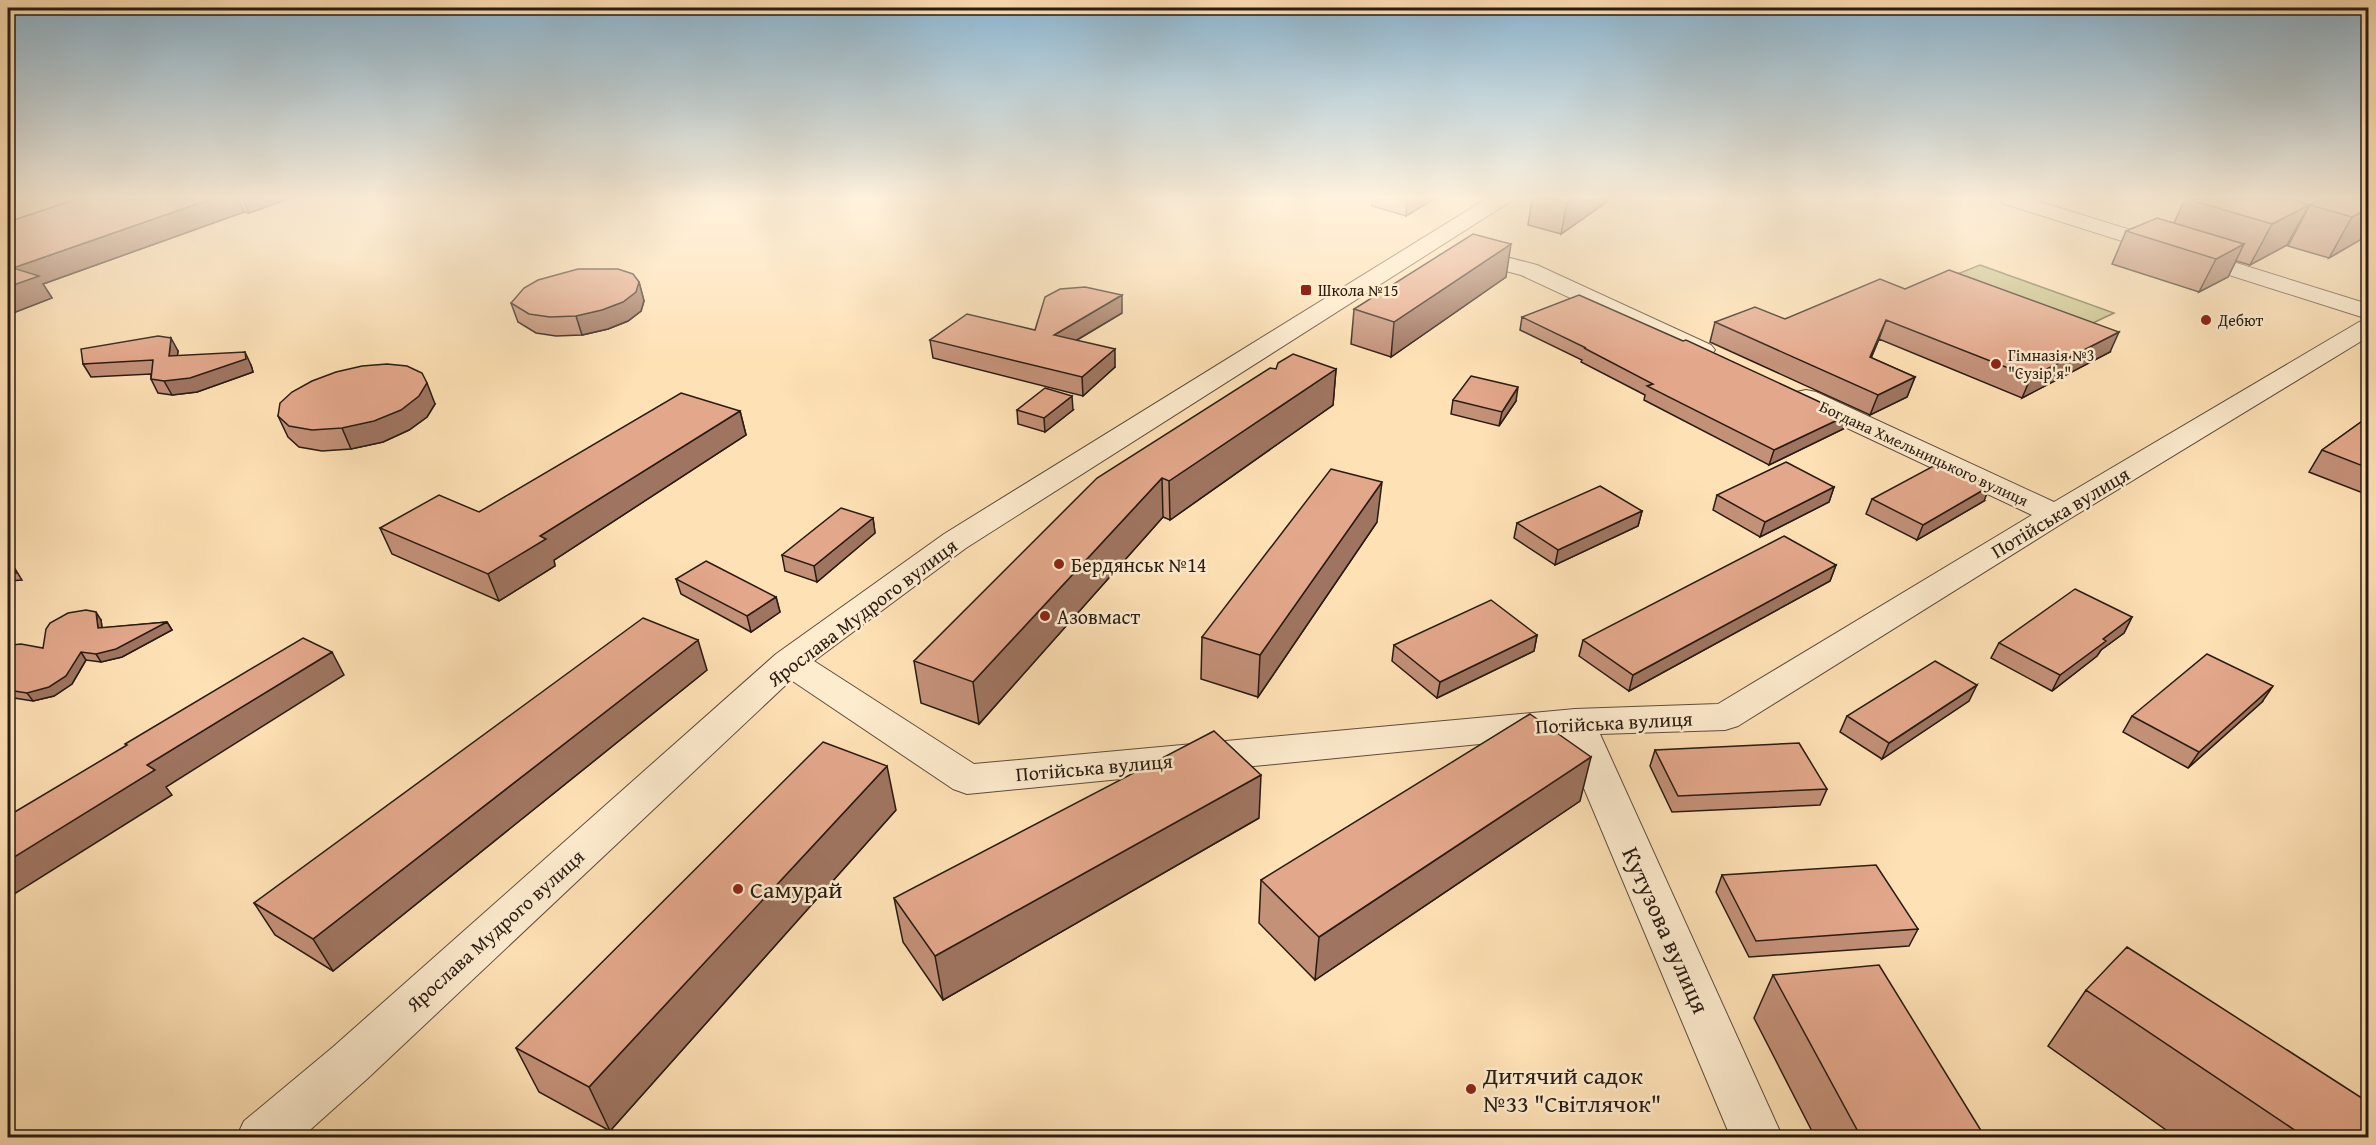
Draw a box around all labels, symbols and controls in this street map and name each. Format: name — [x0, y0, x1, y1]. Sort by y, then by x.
place label: Школа №15 — [1318, 278, 1398, 302]
marker: Школа №15 — [1299, 283, 1313, 297]
place label: Дебют — [2217, 308, 2264, 332]
marker: Дебют — [2199, 313, 2213, 327]
place label: Гімназія №3 "Сузір'я" — [2008, 343, 2094, 385]
marker: Гімназія №3 "Сузір'я" — [1989, 357, 2003, 371]
street label: Богдана Хмельницького вулиця — [1816, 394, 2032, 512]
street label: Потійська вулиця — [1985, 459, 2135, 565]
street label: Ярослава Мудрого вулиця — [760, 531, 963, 694]
place label: Бердянськ №14 — [1071, 550, 1206, 579]
marker: Бердянськ №14 — [1052, 557, 1066, 571]
place label: Азовмаст — [1057, 602, 1140, 631]
marker: Азовмаст — [1038, 609, 1052, 623]
street label: Потійська вулиця — [1535, 703, 1693, 741]
street label: Потійська вулиця — [1014, 746, 1174, 788]
street label: Кутузова вулиця — [1614, 841, 1718, 1019]
street label: Ярослава Мудрого вулиця — [399, 842, 591, 1019]
place label: Самурай — [750, 872, 842, 907]
marker: Самурай — [731, 882, 745, 896]
place label: Дитячий садок №33 "Світлячок" — [1482, 1058, 1661, 1121]
marker: Дитячий садок №33 "Світлячок" — [1464, 1082, 1478, 1096]

